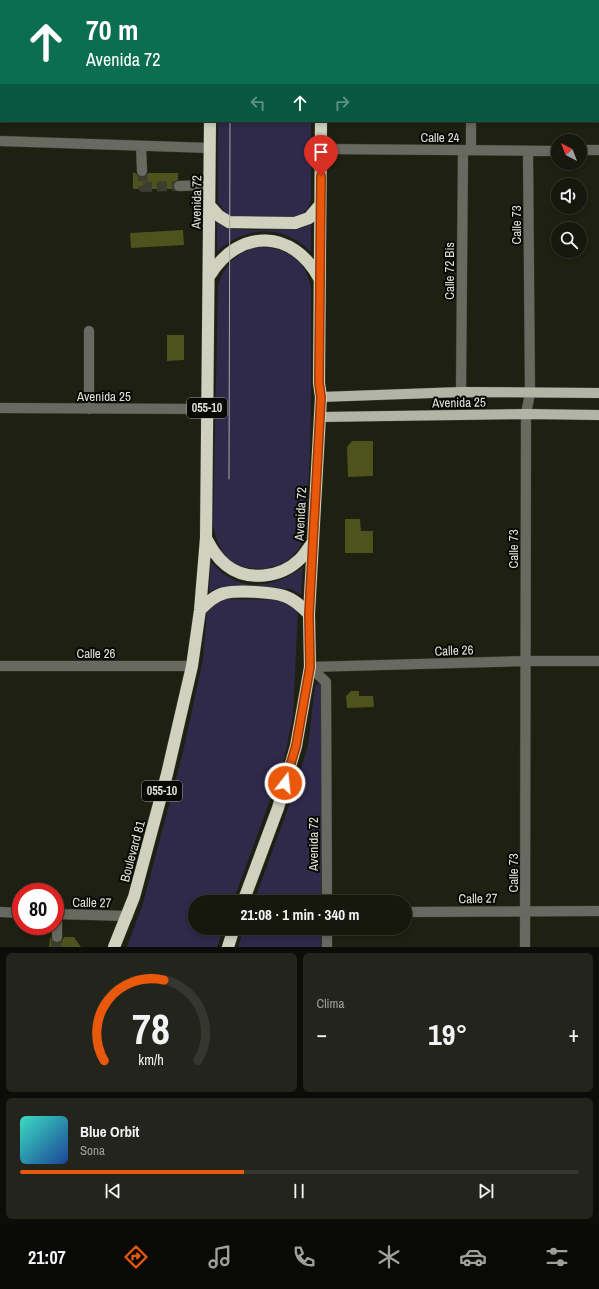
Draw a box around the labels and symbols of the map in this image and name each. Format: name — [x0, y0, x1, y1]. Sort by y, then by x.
street label: Calle 24 — [420, 129, 460, 146]
north arrow — [551, 134, 587, 170]
pin — [304, 135, 338, 176]
street label: Avenida 72 — [188, 175, 205, 230]
street label: Calle 73 — [508, 205, 525, 245]
street label: Calle 72 Bis — [441, 242, 458, 300]
street label: Avenida 25 — [76, 388, 131, 405]
street label: Avenida 25 — [431, 394, 486, 411]
road number: 055-10 — [187, 398, 227, 418]
street label: Avenida 72 — [291, 487, 310, 542]
street label: Calle 73 — [505, 529, 522, 569]
street label: Calle 26 — [434, 641, 474, 660]
street label: Calle 26 — [76, 645, 116, 662]
position arrow — [264, 762, 306, 804]
road number: 055-10 — [142, 781, 182, 801]
street label: Avenida 72 — [305, 817, 322, 872]
street label: Boulevard 81 — [116, 819, 149, 884]
street label: Calle 73 — [505, 853, 522, 893]
speed limit sign: 80 — [12, 883, 64, 935]
street label: Calle 27 — [458, 890, 498, 907]
street label: Calle 27 — [72, 894, 112, 911]

